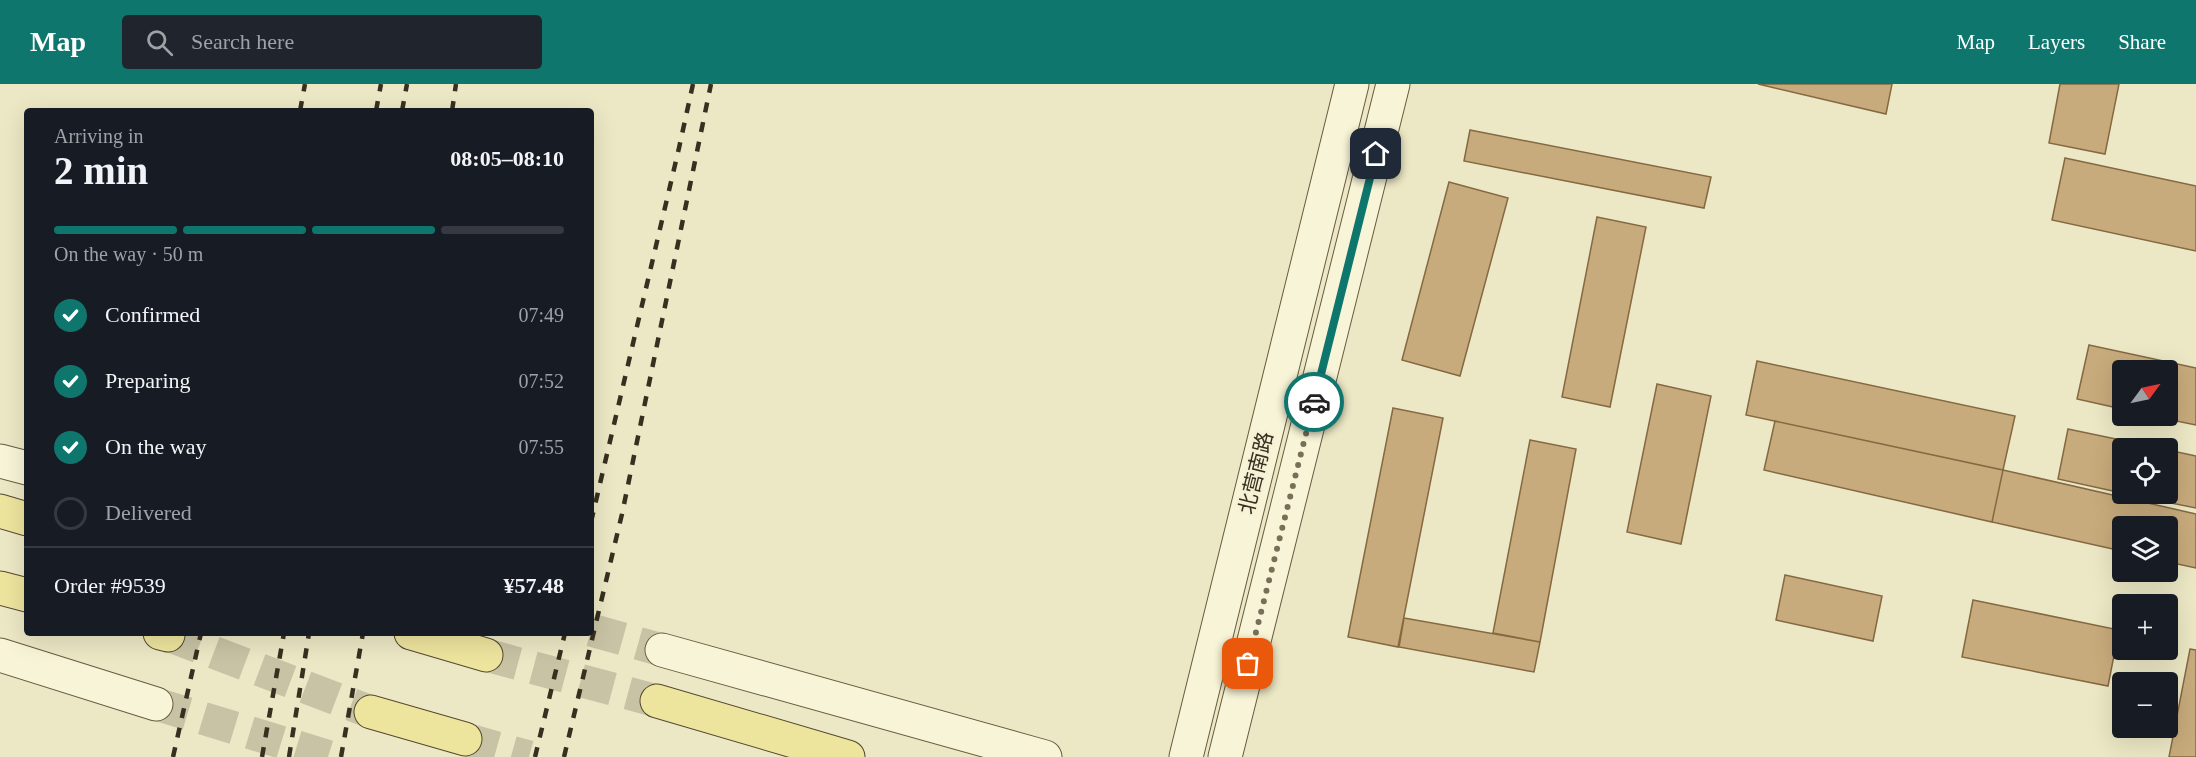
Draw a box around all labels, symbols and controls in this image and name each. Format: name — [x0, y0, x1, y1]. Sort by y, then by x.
search box — [122, 15, 542, 69]
text: Map — [30, 26, 86, 57]
icon: search — [143, 26, 176, 59]
text: Search here — [191, 29, 294, 54]
text: Map — [1957, 30, 1995, 54]
text: Layers — [2028, 30, 2085, 54]
text: Share — [2118, 30, 2166, 54]
text: Arriving in — [54, 125, 143, 147]
pin — [1350, 128, 1401, 179]
icon: home — [1359, 137, 1392, 170]
text: 08:05–08:10 — [450, 146, 564, 171]
text: 2 min — [54, 149, 148, 192]
text: On the way · 50 m — [54, 243, 203, 265]
icon: check — [54, 299, 87, 332]
text: Confirmed — [105, 302, 200, 327]
text: 07:49 — [518, 304, 564, 326]
north arrow — [2112, 360, 2178, 426]
map controls — [2112, 360, 2178, 738]
icon: check — [54, 365, 87, 398]
text: Preparing — [105, 368, 191, 393]
text: 07:52 — [518, 370, 564, 392]
courier — [1284, 372, 1344, 432]
icon: car — [1298, 386, 1331, 419]
street label: 北营南路 — [1234, 429, 1278, 517]
icon: check — [54, 431, 87, 464]
text: On the way — [105, 434, 206, 459]
text: 07:55 — [518, 436, 564, 458]
button: locate — [2112, 438, 2178, 504]
text: Delivered — [105, 500, 192, 525]
button: layers — [2112, 516, 2178, 582]
text: Order #9539 — [54, 573, 166, 598]
text: ¥57.48 — [504, 573, 564, 598]
button: + — [2112, 594, 2178, 660]
pin — [1222, 638, 1273, 689]
icon: bag — [1231, 647, 1264, 680]
button: − — [2112, 672, 2178, 738]

